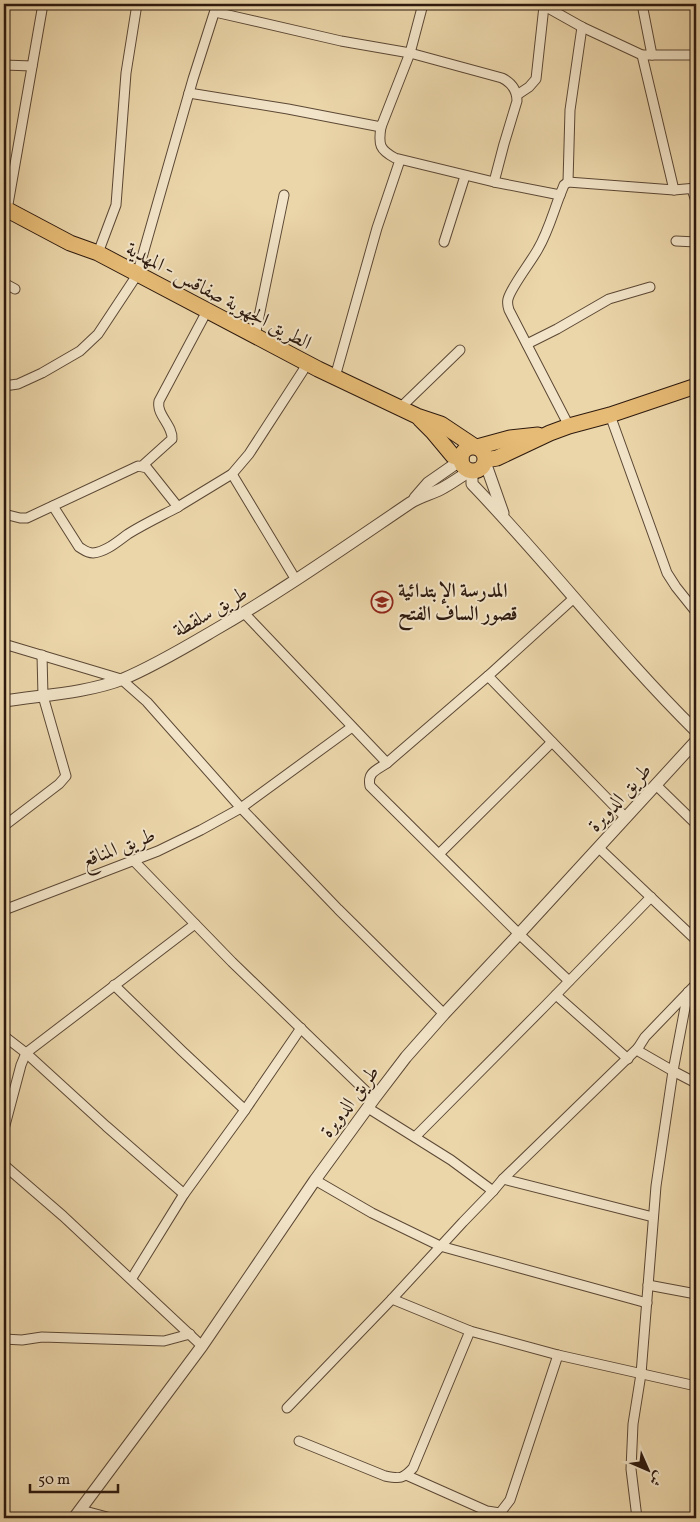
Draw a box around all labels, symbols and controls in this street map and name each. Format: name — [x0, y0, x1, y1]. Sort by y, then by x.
street label: الطريق الجهوية صفاقس - المهدية — [120, 236, 316, 358]
place label: المدرسة الإبتدائية قصور الساف الفتح — [398, 578, 518, 631]
street label: طريق سلقطة — [168, 580, 254, 645]
school or university icon: المدرسة الإبتدائية قصور الساف الفتح — [370, 590, 394, 614]
street label: طريق الدويرة — [582, 758, 659, 839]
street label: طريق المناقع — [78, 822, 161, 878]
street label: طريق الدويرة — [314, 1060, 387, 1144]
north arrow — [622, 1444, 672, 1494]
scale bar — [30, 1462, 118, 1494]
text: ش — [644, 1467, 668, 1490]
text: 50 m — [38, 1470, 70, 1491]

